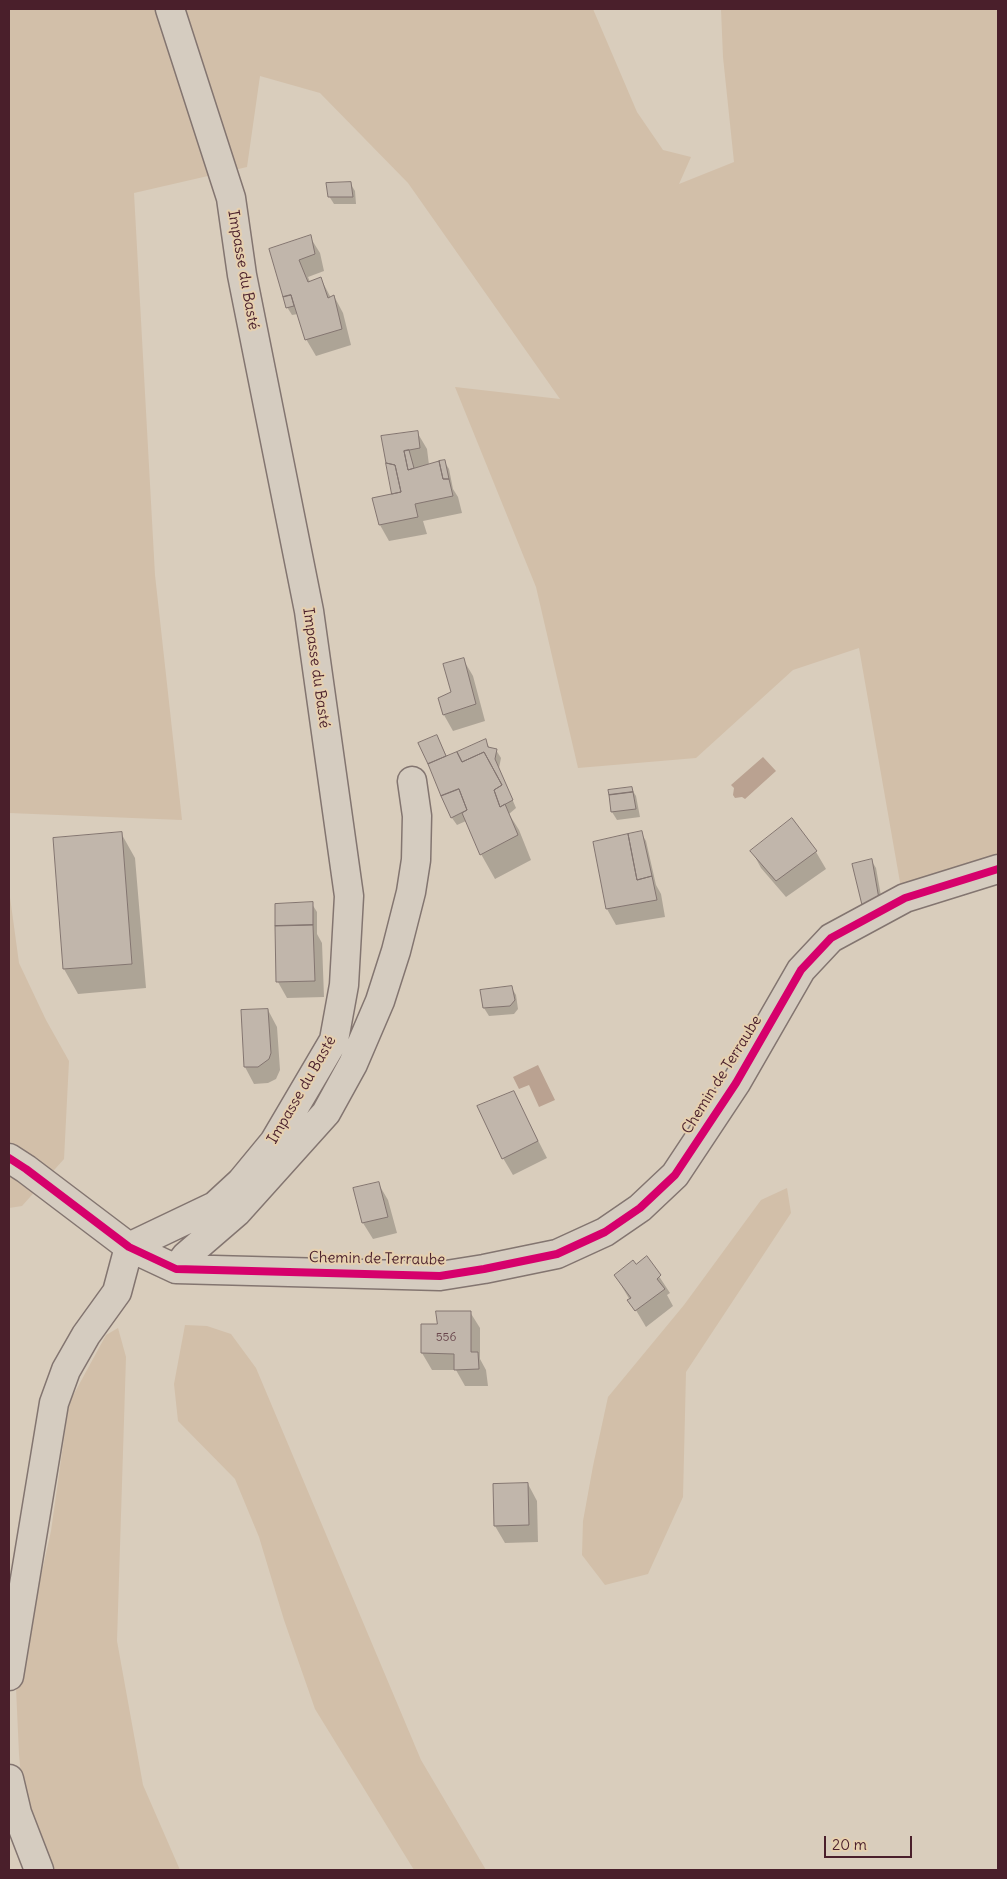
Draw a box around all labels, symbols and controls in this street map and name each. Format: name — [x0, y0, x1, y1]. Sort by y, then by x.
street label: Impasse du Basté — [224, 209, 262, 331]
street label: Impasse du Basté — [299, 607, 333, 729]
street label: Chemin de Terraube — [678, 1012, 766, 1138]
street label: Impasse du Basté — [264, 1033, 340, 1147]
street label: Chemin de Terraube — [309, 1249, 445, 1269]
house number: 556 — [436, 1331, 456, 1345]
scale bar — [827, 1826, 914, 1858]
text: 20 m — [832, 1835, 867, 1854]

